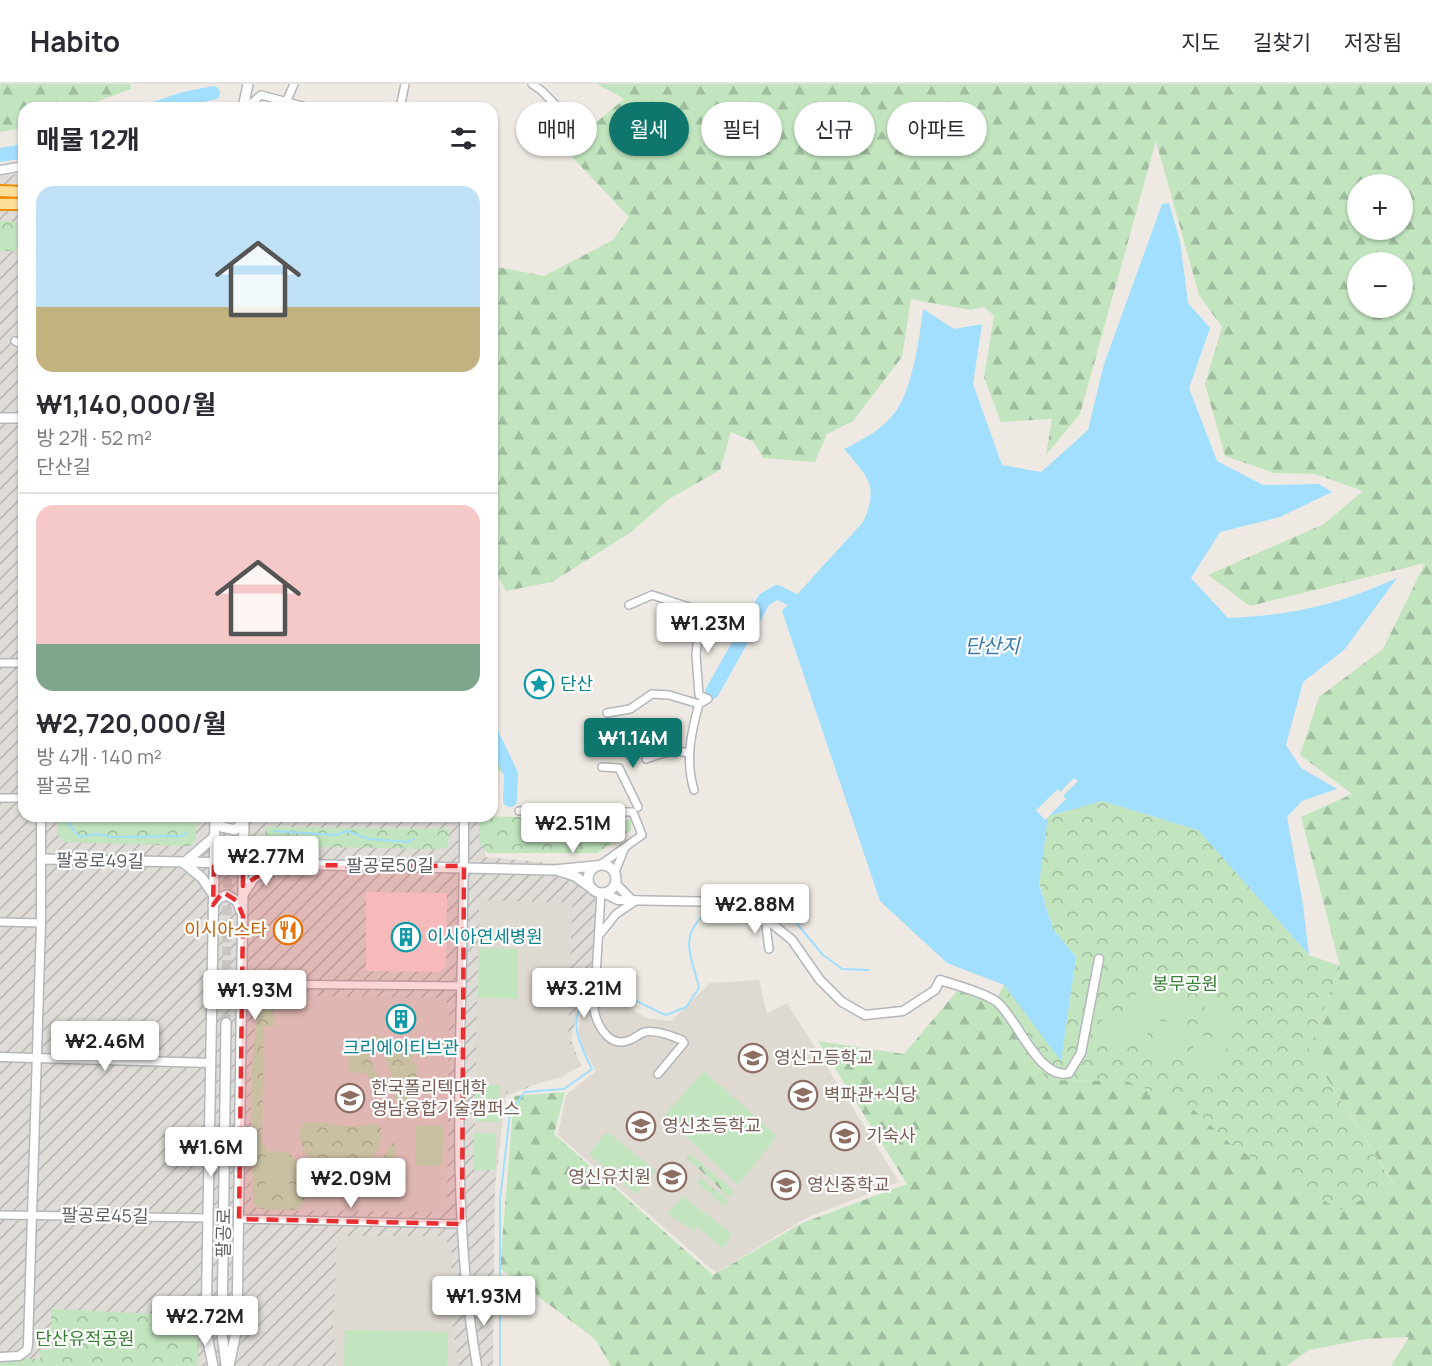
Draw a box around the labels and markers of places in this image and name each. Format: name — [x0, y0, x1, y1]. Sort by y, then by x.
pin: ₩1.23M — [659, 603, 757, 654]
place icon: 단산 — [523, 668, 555, 700]
place label: 단산 — [560, 671, 593, 695]
pin: ₩1.14M — [584, 718, 682, 769]
pin: ₩2.51M — [524, 803, 622, 854]
pin: ₩2.77M — [217, 836, 315, 887]
pin: ₩2.88M — [706, 884, 804, 935]
restaurant icon: 이시아스타 — [272, 914, 304, 946]
place label: 이시아스타 — [184, 917, 267, 941]
building icon: 이시아연세병원 — [390, 921, 422, 953]
place label: 이시아연세병원 — [427, 924, 543, 948]
pin: ₩3.21M — [535, 968, 633, 1019]
pin: ₩1.93M — [206, 970, 304, 1021]
building icon: 크리에이티브관 — [385, 1003, 417, 1035]
pin: ₩2.46M — [56, 1021, 154, 1072]
place label: 크리에이티브관 — [343, 1035, 459, 1059]
school or university icon: 영신고등학교 — [737, 1042, 769, 1074]
place label: 영신고등학교 — [774, 1045, 873, 1069]
place label: 한국폴리텍대학 영남융합기술캠퍼스 — [371, 1075, 520, 1120]
school or university icon: 벽파관+식당 — [787, 1079, 819, 1111]
school or university icon: 한국폴리텍대학 영남융합기술캠퍼스 — [334, 1082, 366, 1114]
place label: 벽파관+식당 — [824, 1082, 917, 1106]
school or university icon: 영신초등학교 — [625, 1110, 657, 1142]
place label: 영신초등학교 — [662, 1113, 761, 1137]
school or university icon: 기숙사 — [829, 1120, 861, 1152]
place label: 기숙사 — [866, 1123, 916, 1147]
pin: ₩1.6M — [169, 1127, 253, 1178]
pin: ₩2.09M — [302, 1158, 400, 1209]
school or university icon: 영신유치원 — [656, 1161, 688, 1193]
place label: 영신유치원 — [568, 1164, 651, 1188]
school or university icon: 영신중학교 — [770, 1169, 802, 1201]
place label: 영신중학교 — [807, 1172, 890, 1196]
pin: ₩1.93M — [435, 1276, 533, 1327]
pin: ₩2.72M — [156, 1296, 254, 1347]

